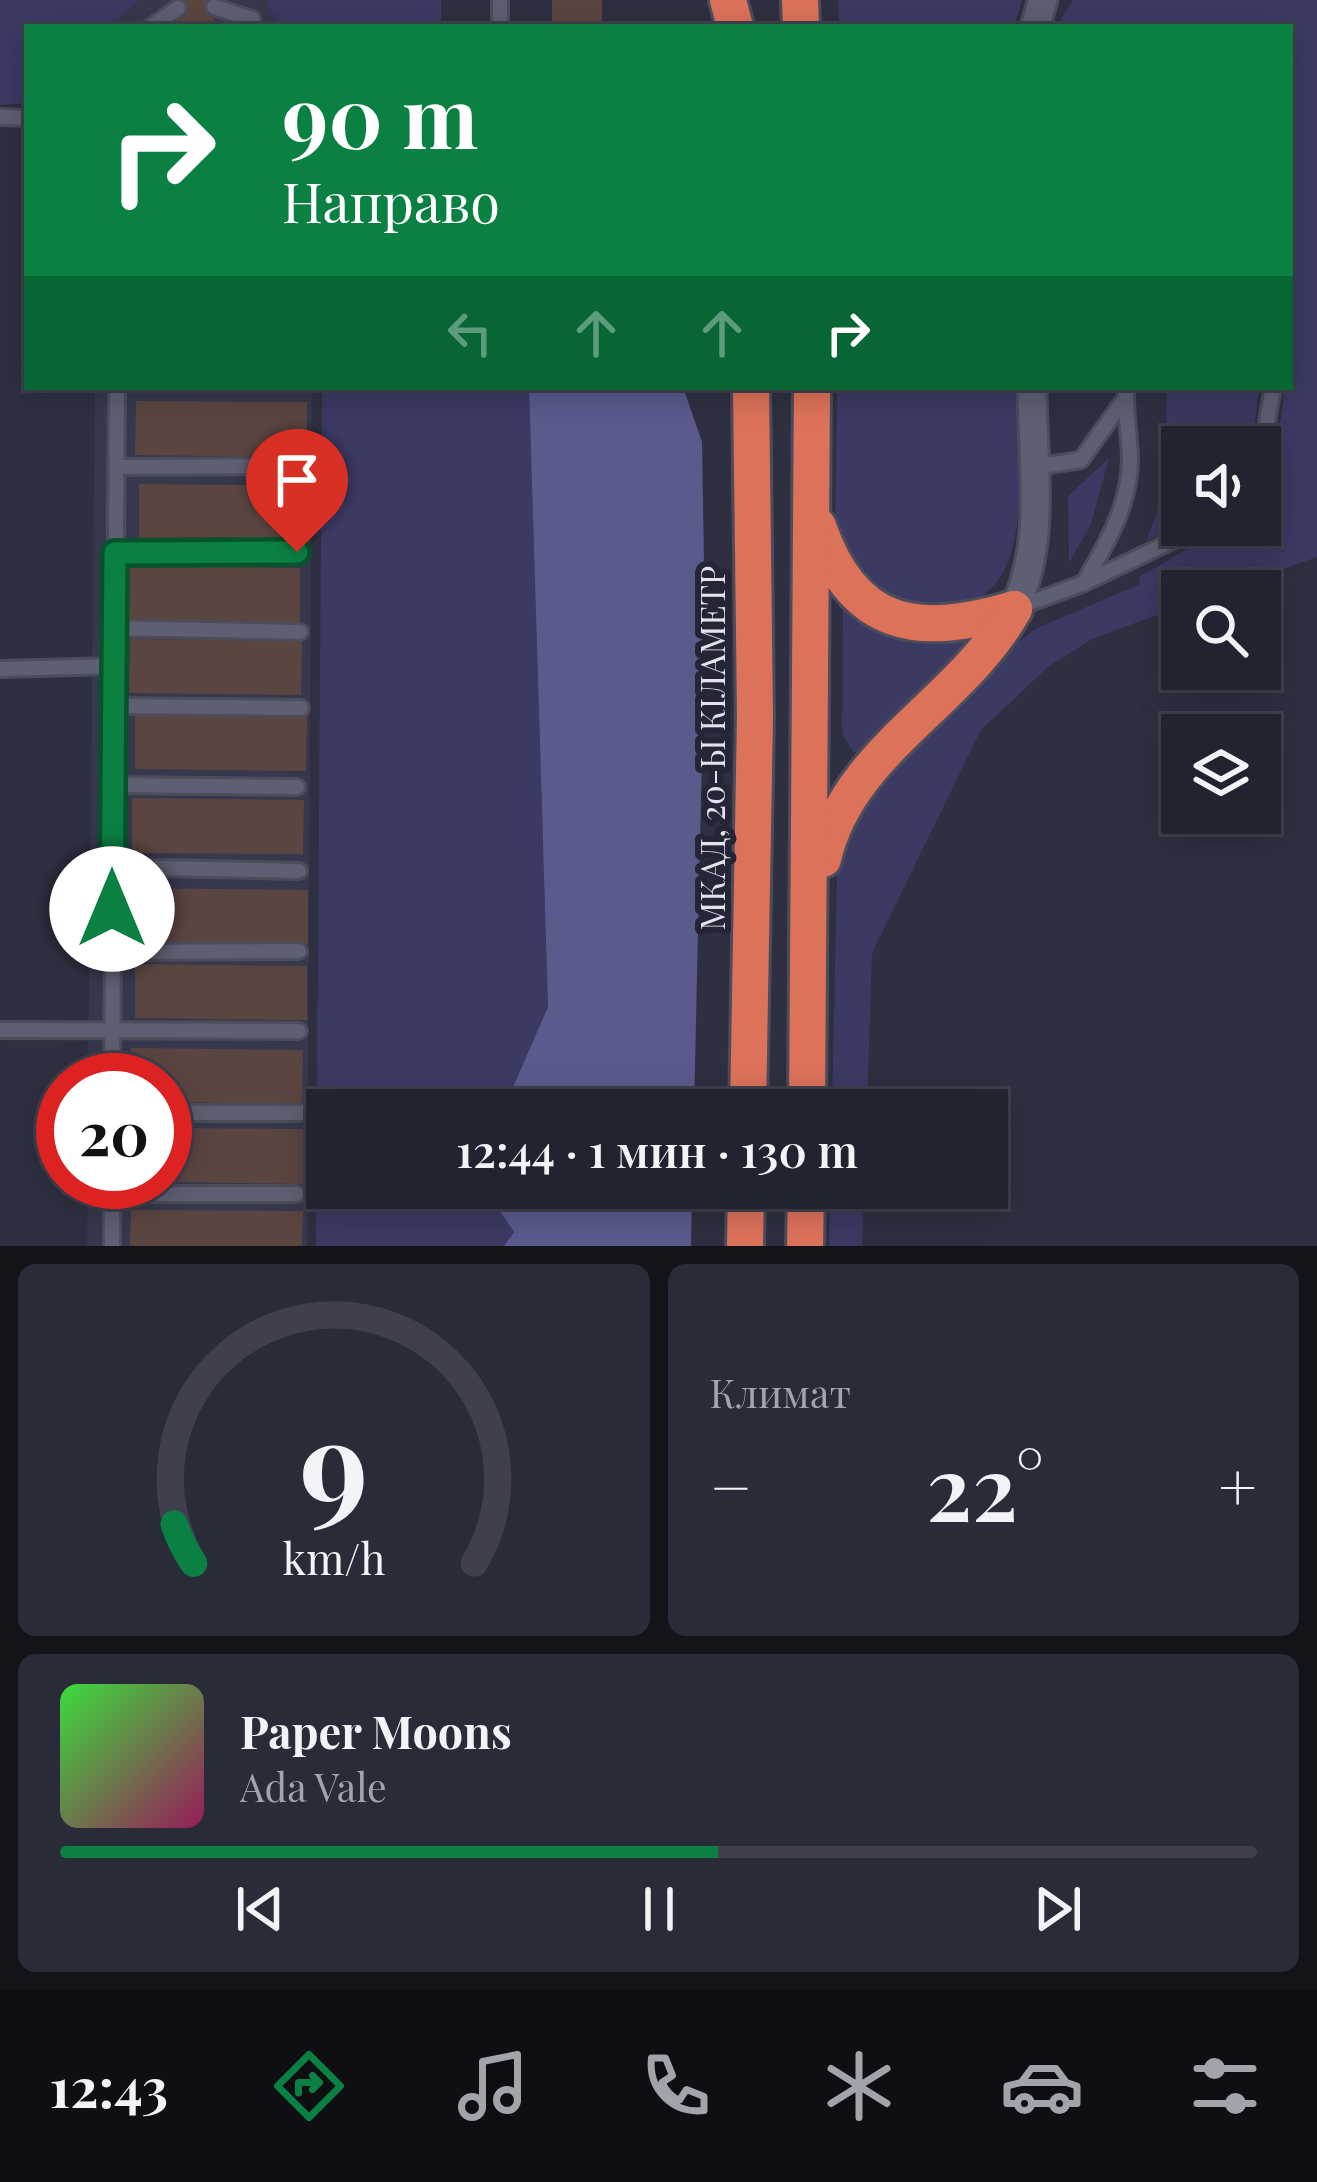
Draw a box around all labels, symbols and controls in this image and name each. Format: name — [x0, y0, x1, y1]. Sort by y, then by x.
text: 90 m — [282, 58, 478, 170]
icon: right — [84, 72, 240, 228]
text: Направо — [282, 165, 500, 237]
icon: left — [437, 300, 503, 366]
icon: ahead — [563, 300, 629, 366]
icon: ahead — [689, 300, 755, 366]
icon: right — [815, 300, 881, 366]
map controls — [1161, 426, 1281, 834]
button: sound — [1161, 426, 1281, 546]
pin — [246, 429, 348, 552]
icon: arrive — [264, 447, 330, 513]
street label: МКАД, 20-Ы КІЛАМЕТР — [689, 566, 733, 930]
button: search — [1161, 570, 1281, 690]
button: layers — [1161, 714, 1281, 834]
position arrow — [49, 846, 175, 972]
speed limit sign: 20 — [36, 1053, 192, 1209]
text: 12:44 · 1 мин · 130 m — [456, 1119, 858, 1179]
text: Климат — [710, 1366, 851, 1418]
text: 9 — [299, 1377, 368, 1543]
text: 22° — [926, 1425, 1044, 1545]
text: − — [710, 1441, 752, 1529]
text: + — [1218, 1441, 1257, 1529]
text: km/h — [282, 1529, 385, 1586]
text: Paper Moons — [240, 1700, 512, 1760]
text: Ada Vale — [240, 1760, 387, 1812]
icon: previous — [227, 1876, 293, 1942]
icon: pause — [626, 1876, 692, 1942]
icon: next — [1025, 1876, 1091, 1942]
icon: directions — [267, 2044, 351, 2128]
icon: music — [451, 2044, 535, 2128]
icon: phone — [634, 2044, 718, 2128]
icon: climate — [817, 2044, 901, 2128]
icon: car — [1000, 2044, 1084, 2128]
icon: filters — [1183, 2044, 1267, 2128]
text: 12:43 — [50, 2050, 168, 2122]

